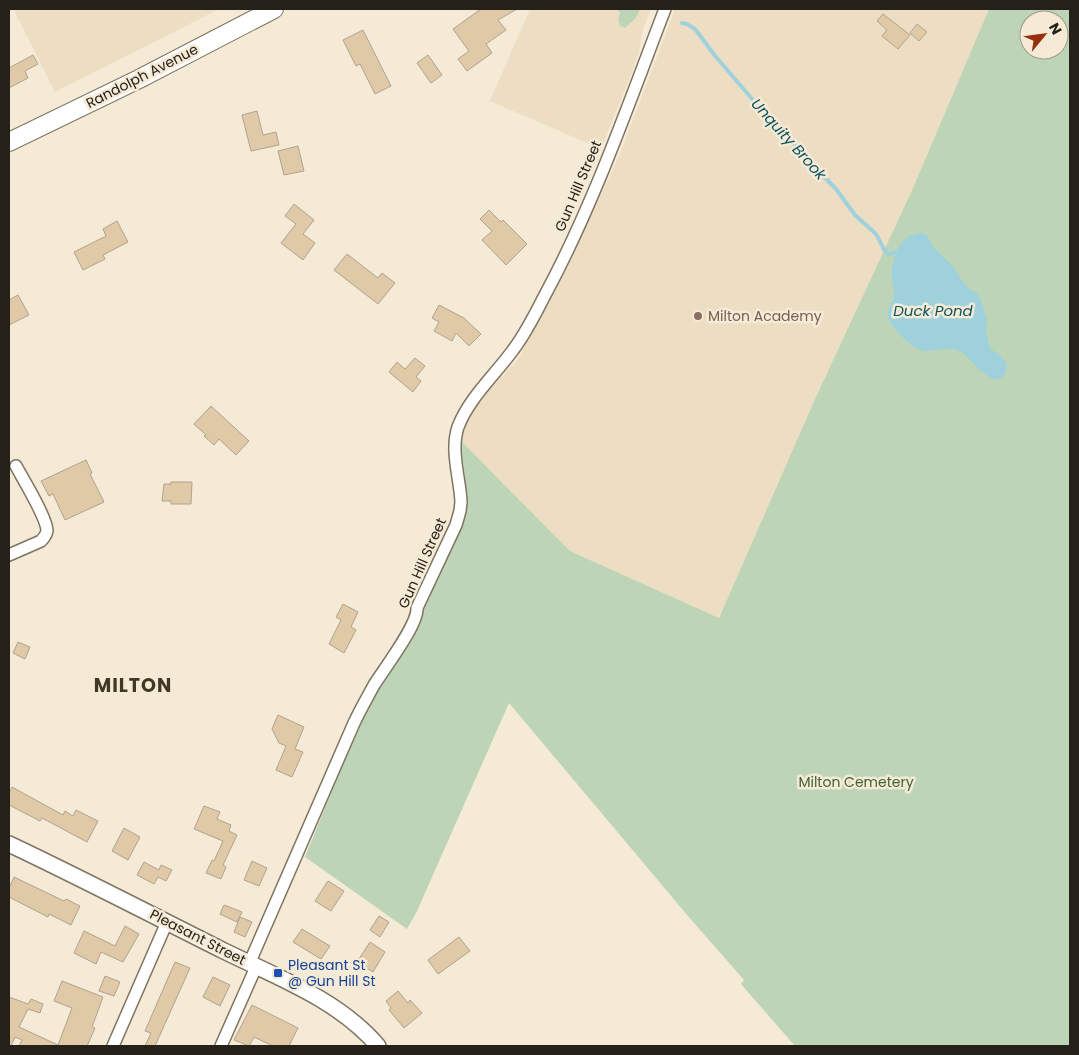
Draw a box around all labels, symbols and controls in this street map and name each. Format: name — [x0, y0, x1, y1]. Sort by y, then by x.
north arrow — [1019, 10, 1069, 60]
text: N — [1044, 19, 1067, 38]
street label: Randolph Avenue — [82, 39, 202, 113]
water label: Unquity Brook — [747, 94, 832, 185]
street label: Gun Hill Street — [550, 137, 606, 235]
water label: Duck Pond — [893, 300, 974, 321]
place label: Milton Academy — [708, 306, 822, 326]
marker: Milton Academy — [692, 310, 704, 322]
street label: Gun Hill Street — [393, 514, 451, 612]
district label: MILTON — [94, 672, 172, 699]
park label: Milton Cemetery — [798, 772, 914, 792]
street label: Pleasant Street — [147, 904, 249, 970]
place label: Pleasant St @ Gun Hill St — [288, 955, 376, 991]
marker: Pleasant St @ Gun Hill St — [272, 967, 284, 979]

